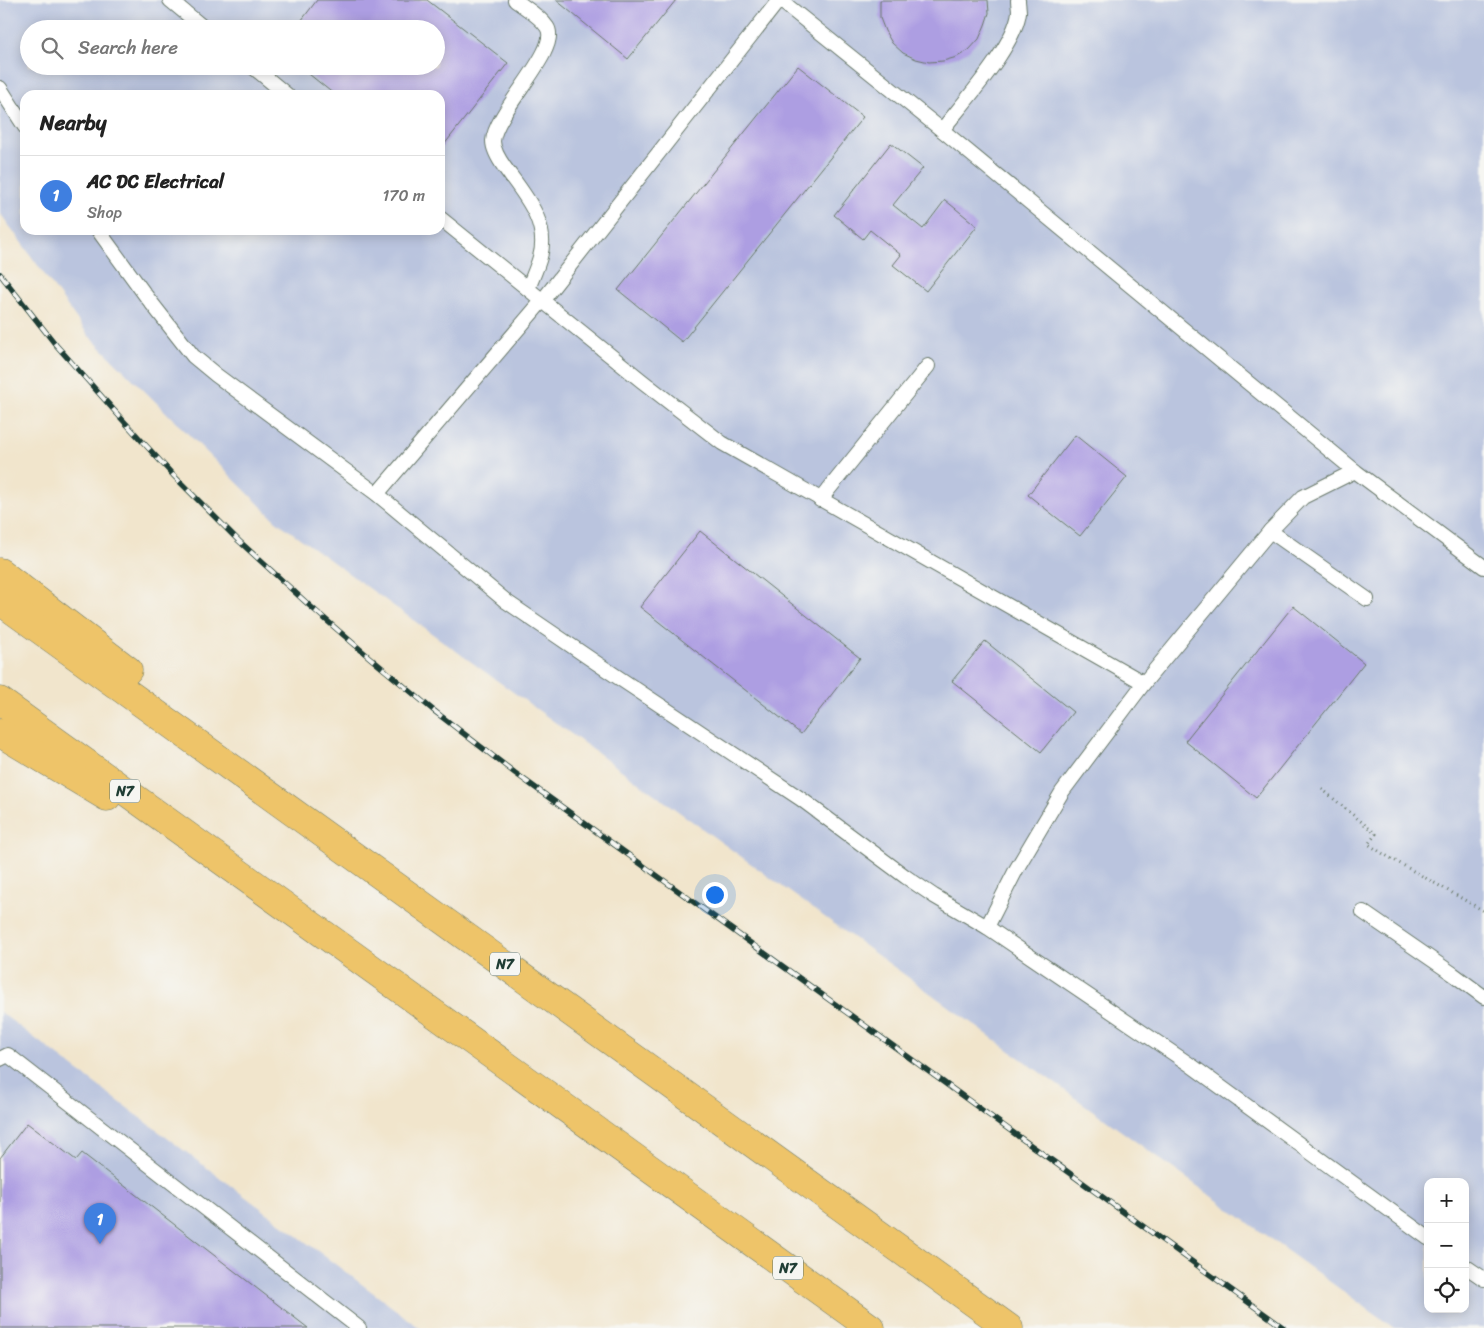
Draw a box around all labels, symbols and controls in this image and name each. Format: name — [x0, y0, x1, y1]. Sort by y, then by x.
search box — [20, 20, 445, 75]
text: Search here — [78, 31, 178, 64]
icon: search — [38, 34, 66, 62]
text: Nearby — [40, 104, 106, 142]
text: AC DC Electrical — [87, 165, 224, 198]
text: 1 — [53, 181, 59, 210]
text: 170 m — [382, 181, 425, 210]
text: Shop — [87, 198, 122, 227]
road number: N7 — [110, 779, 140, 802]
your location — [702, 882, 728, 908]
road number: N7 — [490, 952, 520, 976]
map controls — [1424, 1178, 1469, 1313]
button: + — [1424, 1178, 1469, 1223]
pin: 1 — [84, 1203, 116, 1244]
button: − — [1424, 1223, 1469, 1268]
road number: N7 — [773, 1256, 803, 1280]
button: locate — [1424, 1268, 1469, 1313]

